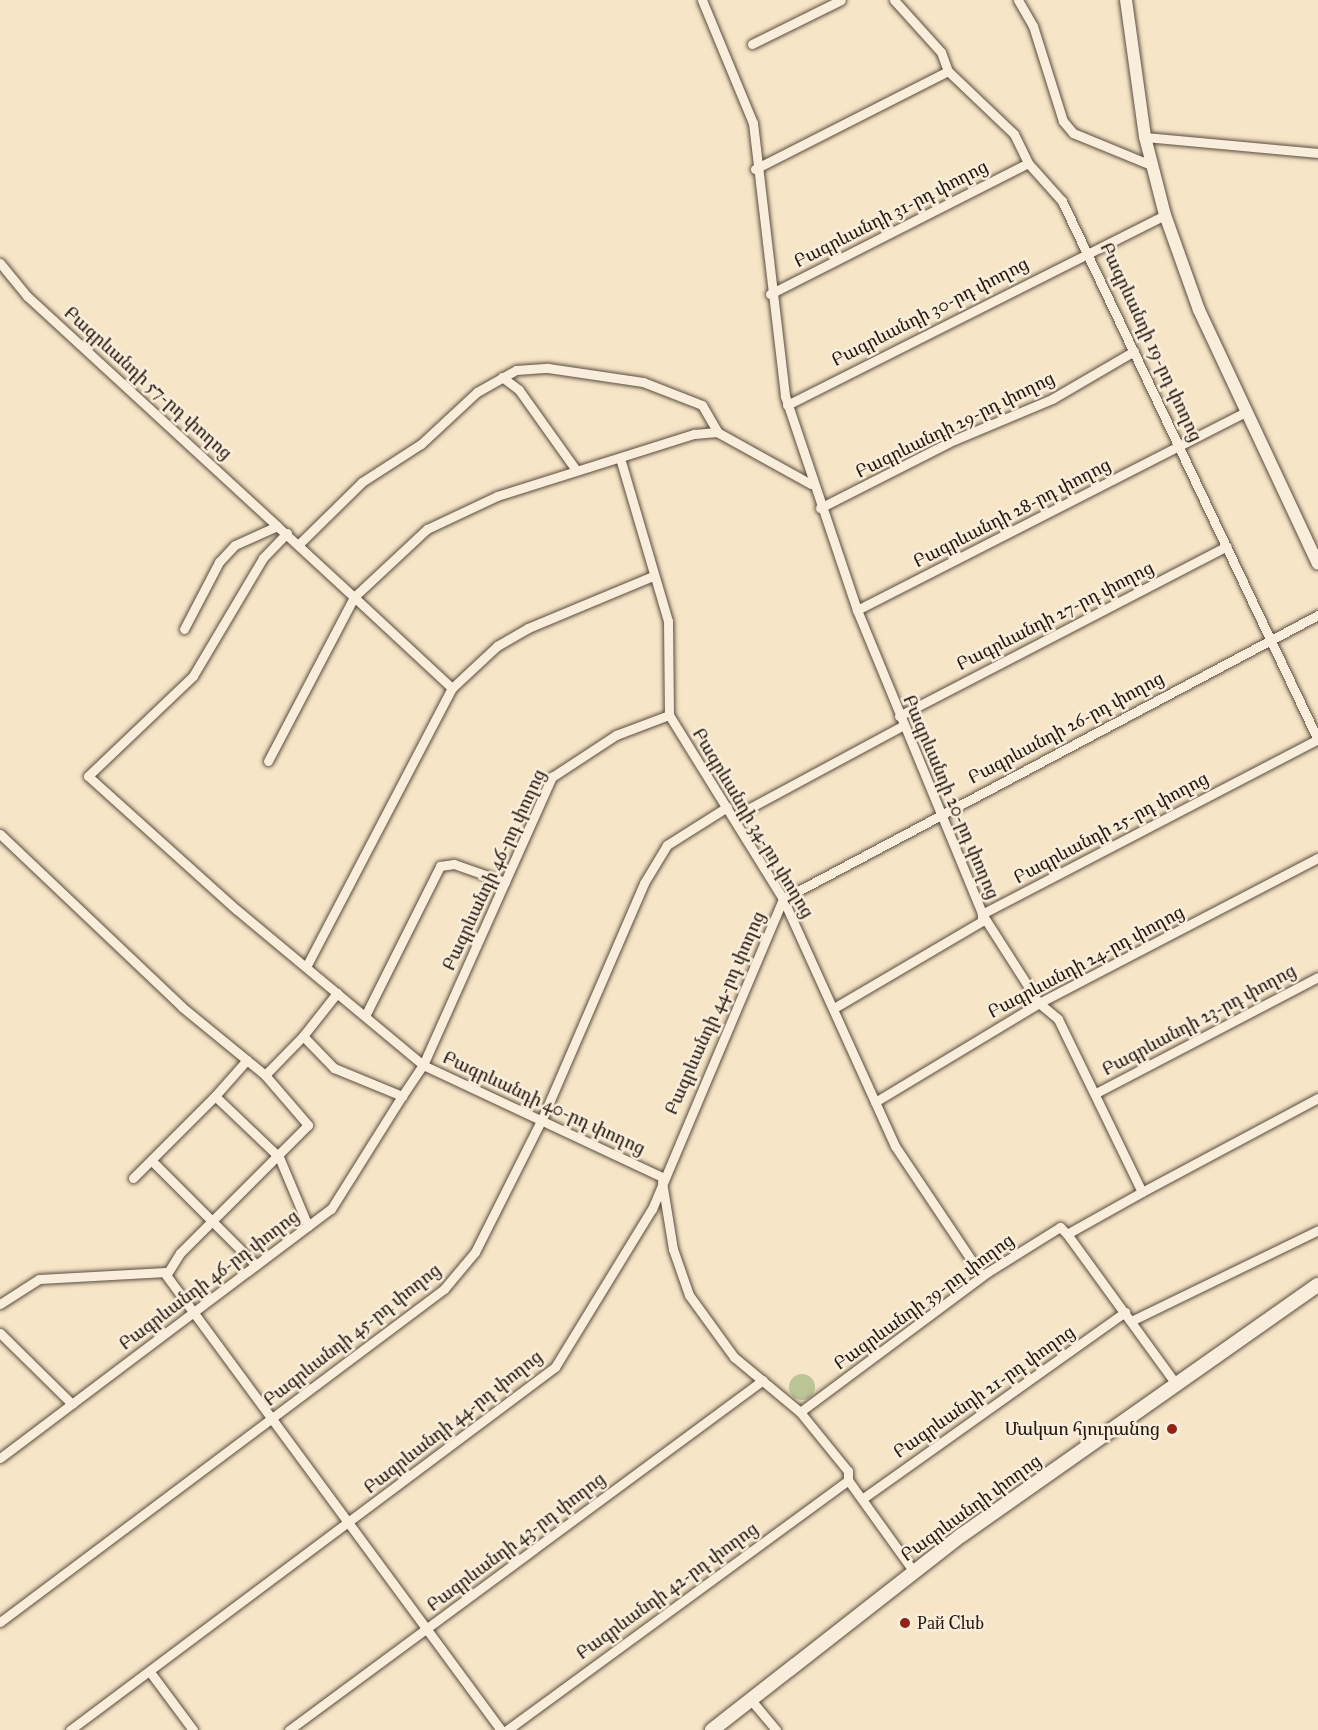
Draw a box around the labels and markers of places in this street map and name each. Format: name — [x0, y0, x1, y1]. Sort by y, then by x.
place label: Մակաո հյուրանոց — [1005, 1418, 1160, 1440]
marker: Մակաո հյուրանոց — [1165, 1422, 1179, 1436]
place label: Рай Club — [917, 1612, 984, 1634]
marker: Рай Club — [898, 1616, 912, 1630]

